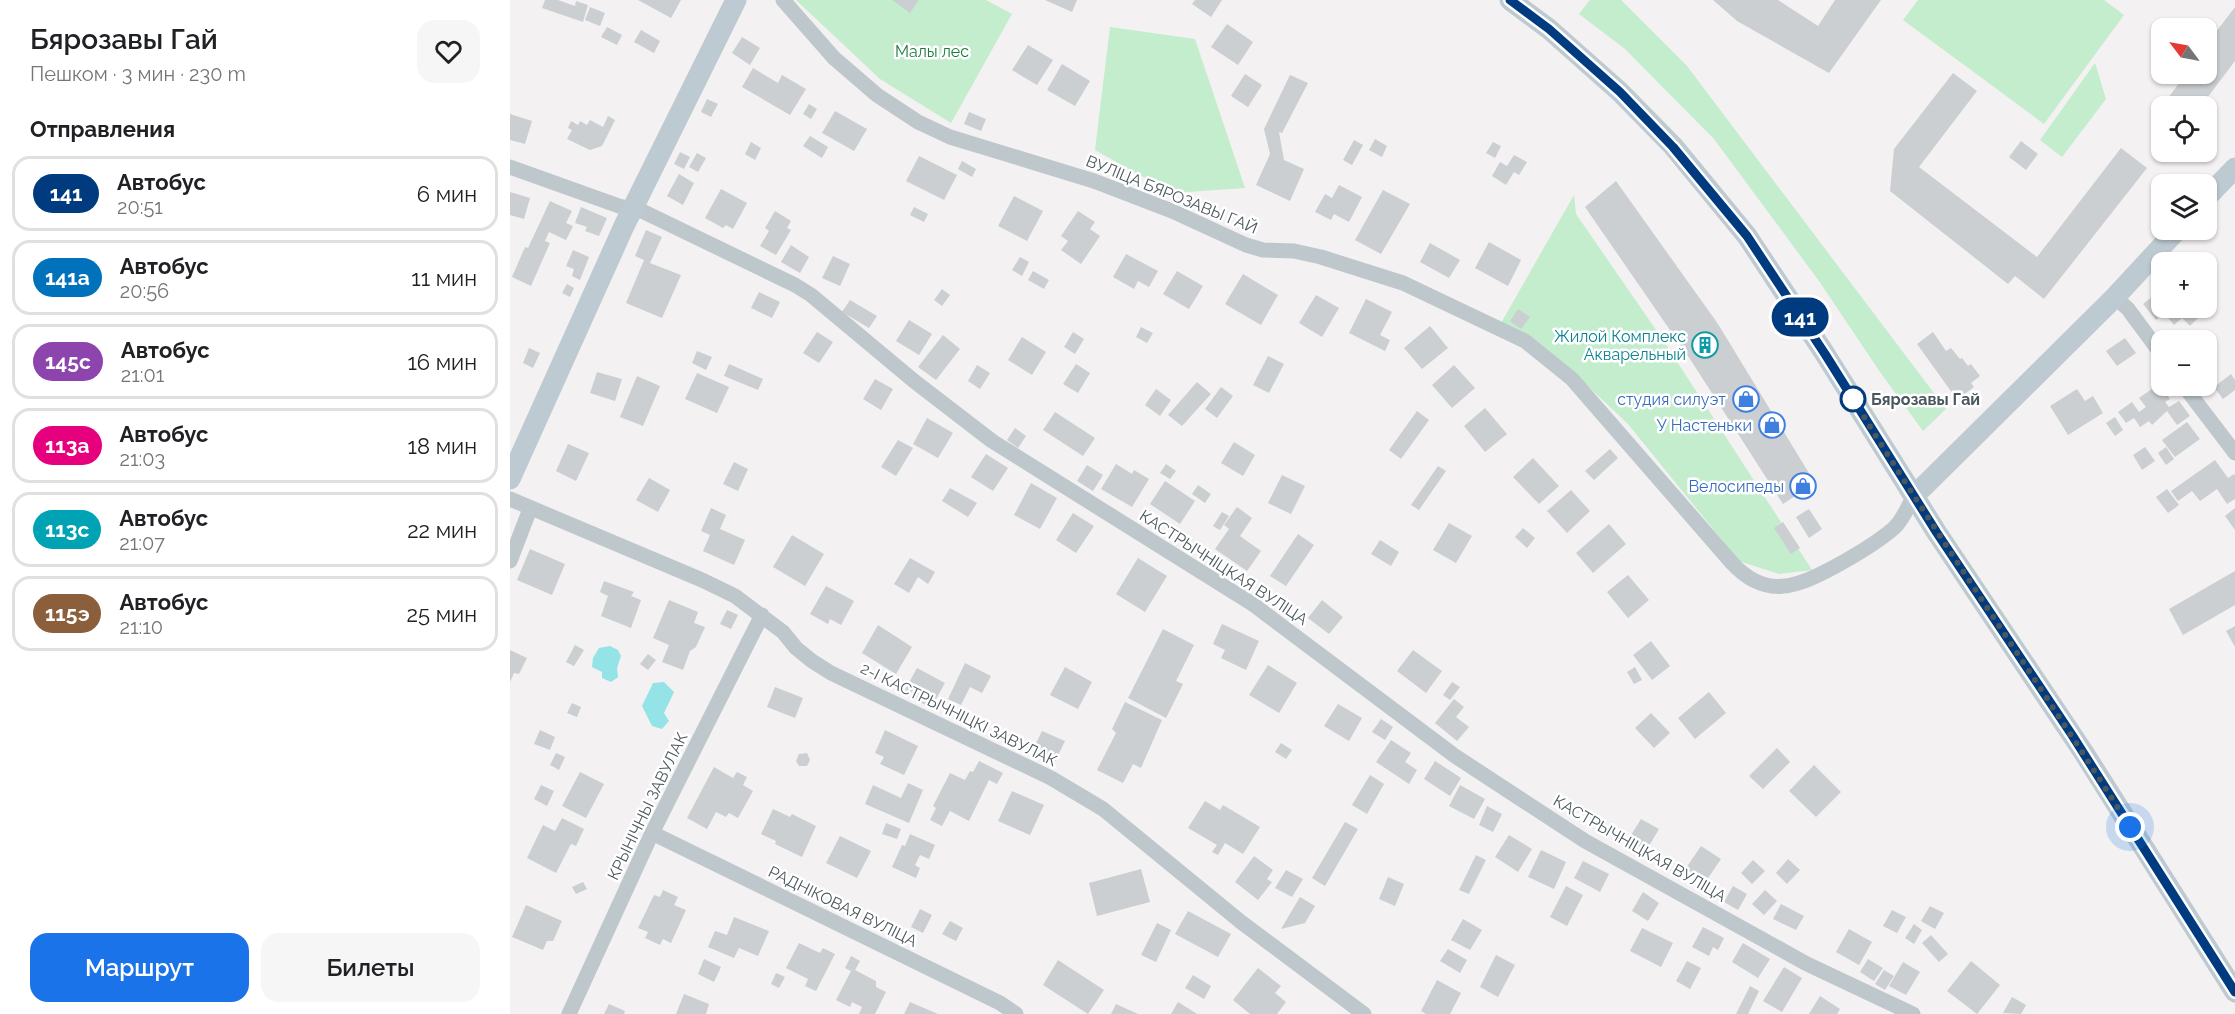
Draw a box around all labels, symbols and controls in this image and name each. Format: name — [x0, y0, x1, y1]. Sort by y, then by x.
north arrow — [2151, 18, 2217, 84]
map controls — [2151, 18, 2217, 396]
button: heart — [417, 20, 480, 83]
text: Бярозавы Гай — [30, 23, 218, 56]
park label: Малы лес — [895, 42, 969, 61]
text: Пешком · 3 мин · 230 m — [30, 62, 246, 86]
button: locate — [2151, 96, 2217, 162]
text: Отправления — [30, 116, 175, 142]
street label: ВУЛІЦА БЯРОЗАВЫ ГАЙ — [1083, 151, 1260, 238]
text: Автобус — [117, 169, 206, 195]
button: layers — [2151, 174, 2217, 240]
text: 141 — [50, 181, 82, 206]
text: 6 мин — [417, 181, 477, 207]
text: 20:51 — [117, 195, 163, 219]
button: + — [2151, 252, 2217, 318]
text: Автобус — [120, 253, 209, 279]
text: 141а — [45, 265, 90, 290]
text: 11 мин — [411, 265, 477, 291]
text: 20:56 — [120, 279, 169, 303]
line badge: 141 — [1766, 298, 1834, 336]
text: 141 — [1784, 305, 1816, 330]
place label: Жилой Комплекс Акварельный — [1554, 327, 1686, 364]
building icon: Жилой Комплекс Акварельный — [1690, 330, 1720, 360]
button: − — [2151, 330, 2217, 396]
text: Автобус — [121, 337, 210, 363]
text: 145с — [45, 349, 91, 374]
text: 16 мин — [407, 349, 477, 375]
text: 21:01 — [121, 363, 164, 387]
shop icon: студия силуэт — [1731, 384, 1761, 414]
marker: Бярозавы Гай — [1840, 386, 1866, 412]
place label: студия силуэт — [1617, 390, 1726, 409]
place label: Бярозавы Гай — [1871, 390, 1980, 409]
shop icon: У Настеньки — [1757, 410, 1787, 440]
place label: У Настеньки — [1657, 416, 1752, 435]
text: Автобус — [120, 421, 208, 447]
text: 113а — [45, 433, 90, 458]
text: 18 мин — [408, 433, 477, 459]
text: 21:03 — [120, 447, 165, 471]
shop icon: Велосипеды — [1788, 471, 1818, 501]
place label: Велосипеды — [1688, 477, 1784, 496]
text: Автобус — [119, 505, 208, 531]
street label: КАСТРЫЧНІЦКАЯ ВУЛІЦА — [1136, 506, 1311, 629]
text: 113с — [45, 517, 89, 542]
text: 22 мин — [407, 517, 477, 543]
text: 21:07 — [119, 531, 165, 555]
text: Автобус — [119, 589, 208, 615]
text: 115э — [45, 601, 89, 626]
text: 25 мин — [407, 601, 477, 627]
text: 21:10 — [119, 615, 163, 639]
street label: 2-І КАСТРЫЧНІЦКІ ЗАВУЛАК — [857, 658, 1060, 770]
street label: КРЫНІЧНЫ ЗАВУЛАК — [603, 729, 691, 883]
street label: КАСТРЫЧНІЦКАЯ ВУЛІЦА — [1550, 791, 1730, 906]
your location — [2115, 812, 2145, 842]
street label: РАДНІКОВАЯ ВУЛІЦА — [765, 862, 921, 951]
button: Маршрут — [30, 933, 249, 1002]
button: Билеты — [261, 933, 480, 1002]

